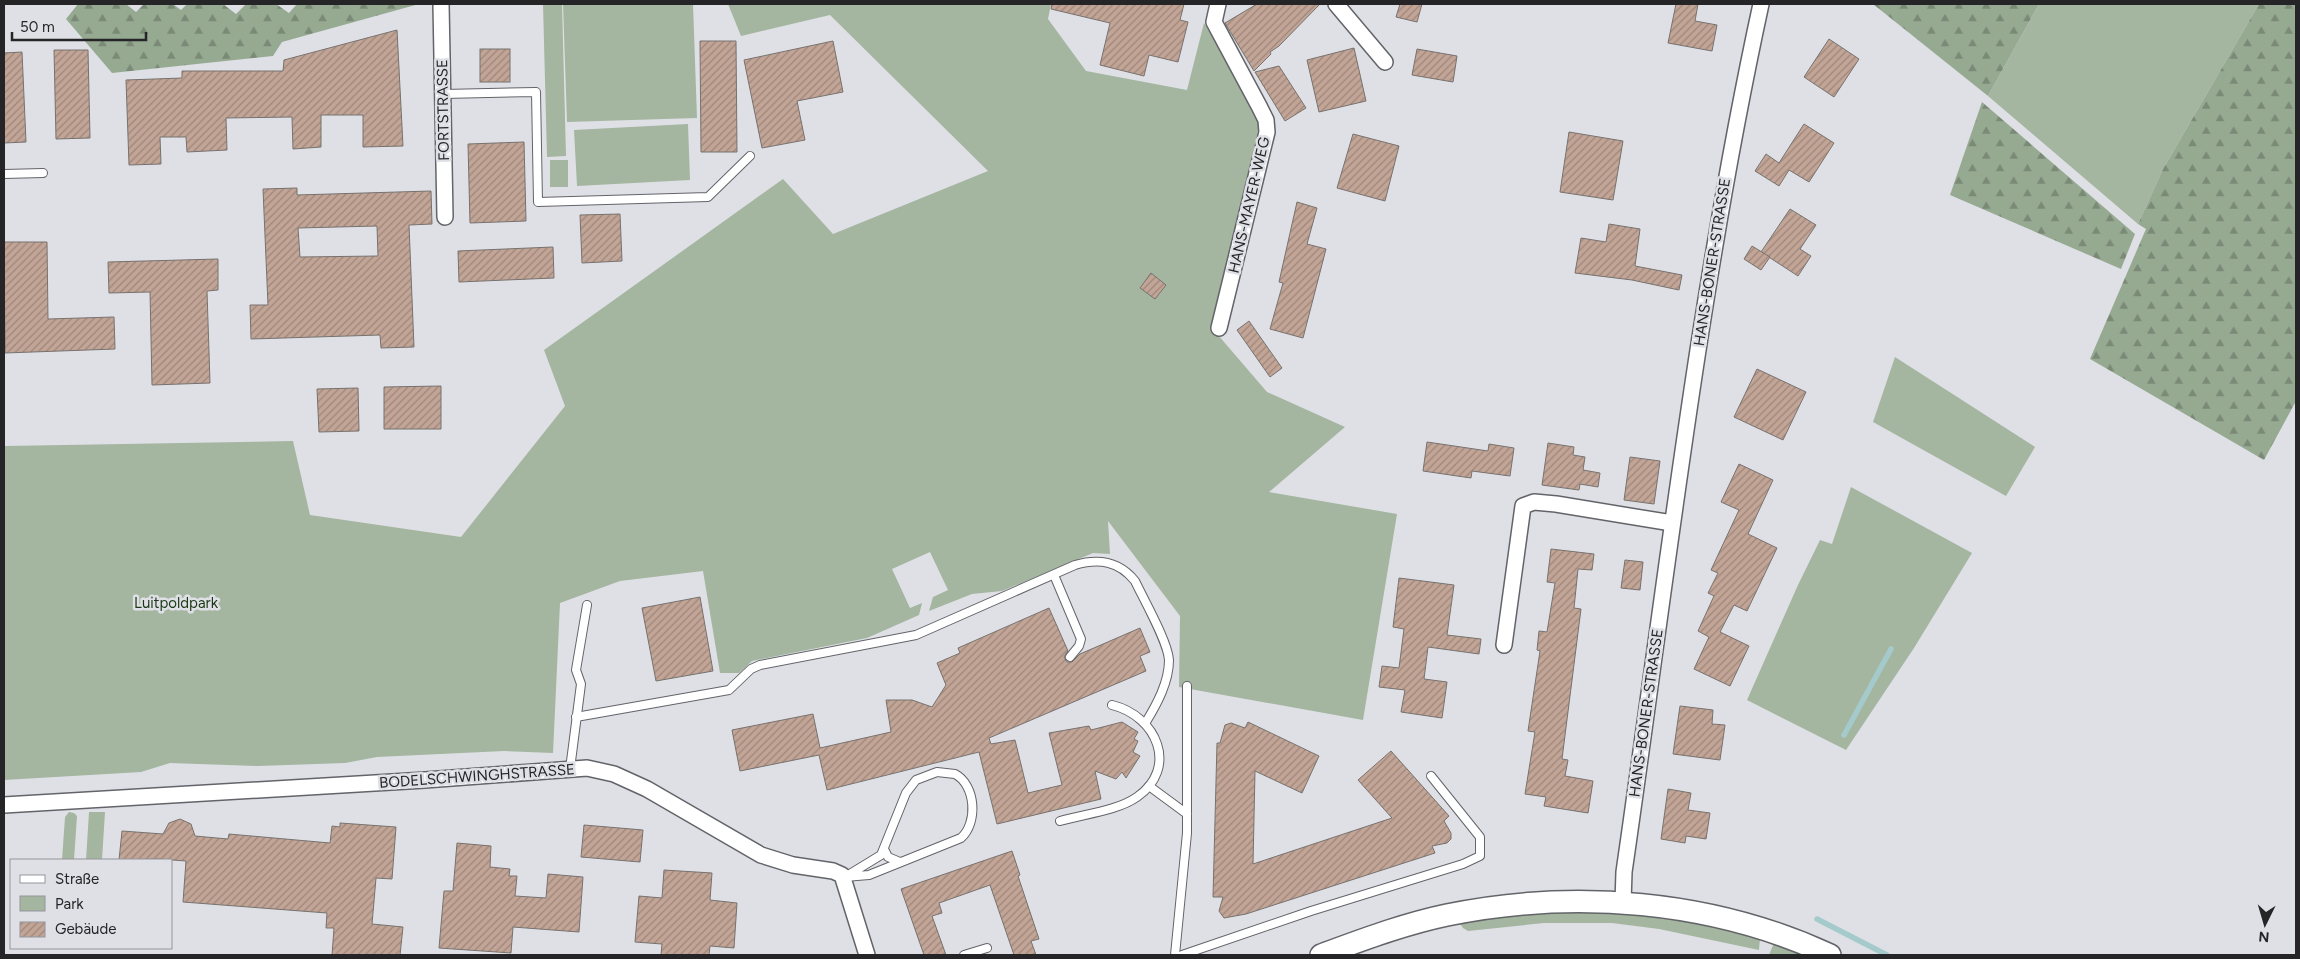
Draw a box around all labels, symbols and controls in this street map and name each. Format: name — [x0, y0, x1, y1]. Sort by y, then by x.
scale bar — [12, 10, 146, 42]
text: 50 m — [20, 18, 55, 36]
street label: FORTSTRASSE — [433, 59, 453, 161]
street label: HANS-MAYER-WEG — [1225, 135, 1273, 275]
street label: HANS-BONER-STRASSE — [1690, 177, 1734, 347]
park label: Luitpoldpark — [134, 594, 219, 612]
street label: HANS-BONER-STRASSE — [1625, 628, 1667, 798]
street label: BODELSCHWINGHSTRASSE — [379, 760, 575, 792]
legend — [10, 859, 172, 949]
text: Straße — [55, 870, 99, 888]
text: Park — [55, 895, 84, 913]
north arrow — [2240, 899, 2290, 949]
text: Gebäude — [55, 920, 116, 938]
text: N — [2258, 928, 2270, 945]

